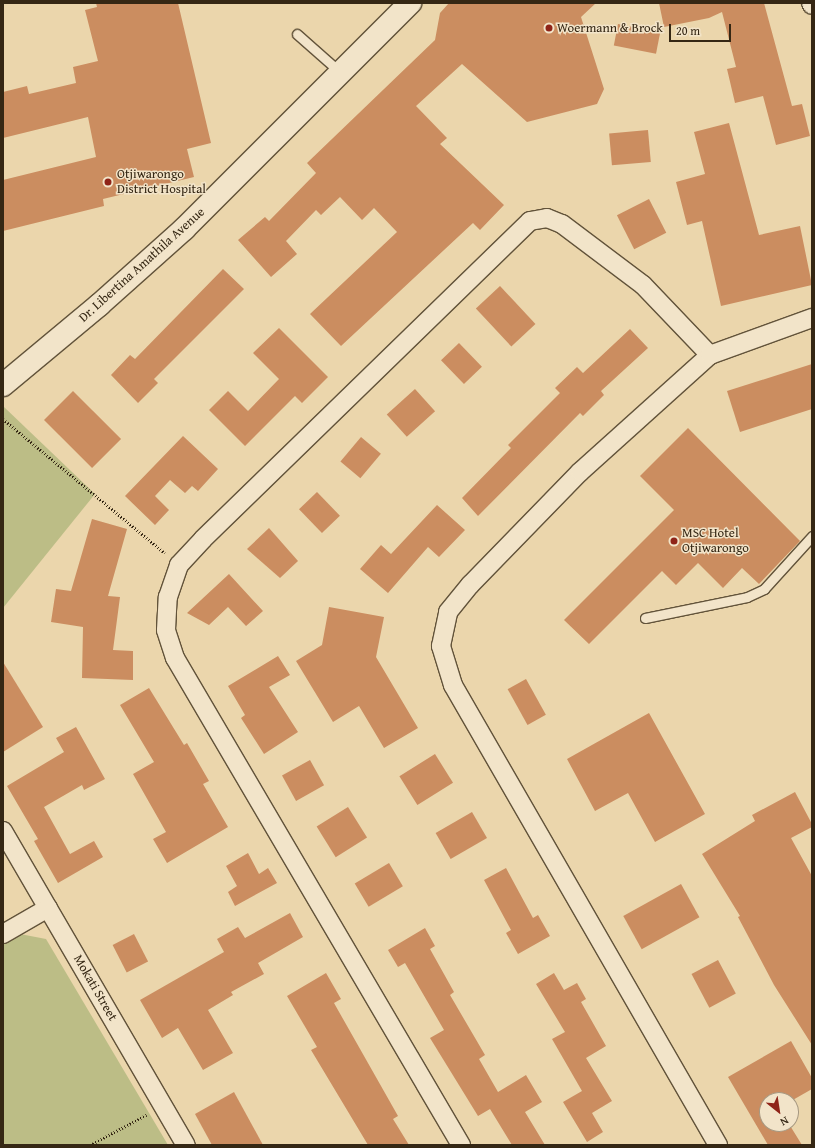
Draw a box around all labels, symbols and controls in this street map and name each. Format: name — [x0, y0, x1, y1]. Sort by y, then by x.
scale bar — [671, 16, 733, 42]
place label: Woermann & Brock — [557, 20, 663, 36]
text: 20 m — [676, 22, 700, 39]
marker: Woermann & Brock — [544, 23, 554, 33]
place label: Otjiwarongo District Hospital — [117, 167, 206, 198]
marker: Otjiwarongo District Hospital — [102, 176, 114, 188]
street label: Dr. Libertina Amathila Avenue — [76, 204, 208, 326]
place label: MSC Hotel Otjiwarongo — [682, 526, 749, 557]
marker: MSC Hotel Otjiwarongo — [669, 536, 679, 546]
street label: Mokati Street — [70, 952, 120, 1024]
north arrow — [759, 1092, 799, 1132]
text: N — [777, 1113, 792, 1130]

